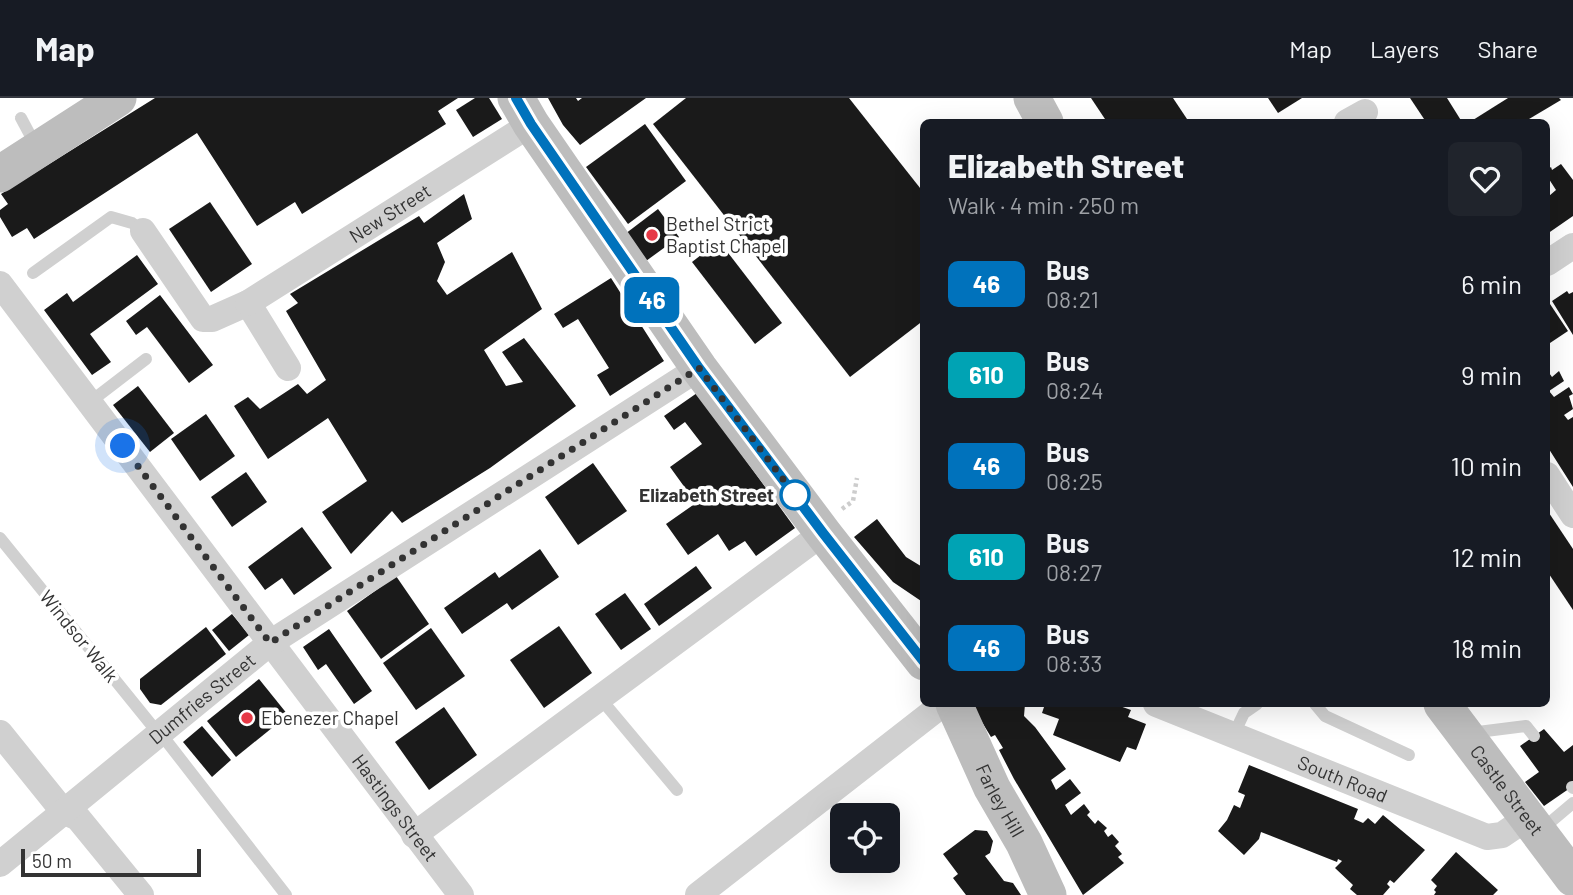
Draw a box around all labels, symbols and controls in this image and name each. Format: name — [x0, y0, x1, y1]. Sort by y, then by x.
text: Map — [35, 28, 95, 68]
text: Map — [1289, 34, 1332, 63]
text: Layers — [1370, 34, 1439, 63]
text: Share — [1477, 34, 1538, 63]
button: heart — [1448, 142, 1522, 216]
text: Elizabeth Street — [948, 145, 1184, 185]
street label: New Street — [345, 178, 435, 247]
text: Walk · 4 min · 250 m — [948, 191, 1139, 219]
place label: Bethel Strict Baptist Chapel — [666, 212, 786, 257]
marker: Bethel Strict Baptist Chapel — [644, 227, 660, 243]
text: Bus — [1046, 254, 1089, 285]
text: 6 min — [1461, 268, 1522, 299]
text: 46 — [973, 269, 1000, 298]
line badge: 46 — [620, 277, 684, 323]
text: 46 — [638, 285, 666, 314]
text: 08:21 — [1046, 285, 1099, 313]
text: Bus — [1046, 345, 1089, 376]
text: 9 min — [1461, 359, 1522, 390]
text: 610 — [969, 360, 1004, 389]
text: 08:24 — [1046, 376, 1104, 404]
your location — [105, 428, 140, 463]
text: Bus — [1046, 436, 1089, 467]
text: 10 min — [1451, 450, 1522, 481]
text: 46 — [973, 451, 1000, 480]
text: 08:25 — [1046, 467, 1103, 495]
marker: Elizabeth Street — [780, 480, 810, 510]
place label: Elizabeth Street — [639, 483, 774, 506]
text: Bus — [1046, 527, 1089, 558]
text: 12 min — [1452, 541, 1522, 572]
text: 610 — [969, 542, 1004, 571]
text: 08:27 — [1046, 558, 1102, 586]
street label: Windsor Walk — [35, 585, 123, 686]
text: Bus — [1046, 618, 1089, 649]
text: 18 min — [1452, 632, 1522, 663]
text: 46 — [973, 633, 1000, 662]
street label: Dumfries Street — [144, 648, 260, 749]
text: 08:33 — [1046, 649, 1102, 677]
place label: Ebenezer Chapel — [261, 706, 399, 729]
marker: Ebenezer Chapel — [239, 710, 255, 726]
street label: Castle Street — [1466, 740, 1549, 840]
street label: Hastings Street — [348, 749, 443, 865]
street label: South Road — [1294, 750, 1391, 807]
street label: Farley Hill — [972, 760, 1030, 841]
map controls — [830, 803, 900, 873]
button: locate — [830, 803, 900, 873]
scale bar — [21, 846, 201, 878]
text: 50 m — [32, 849, 72, 872]

